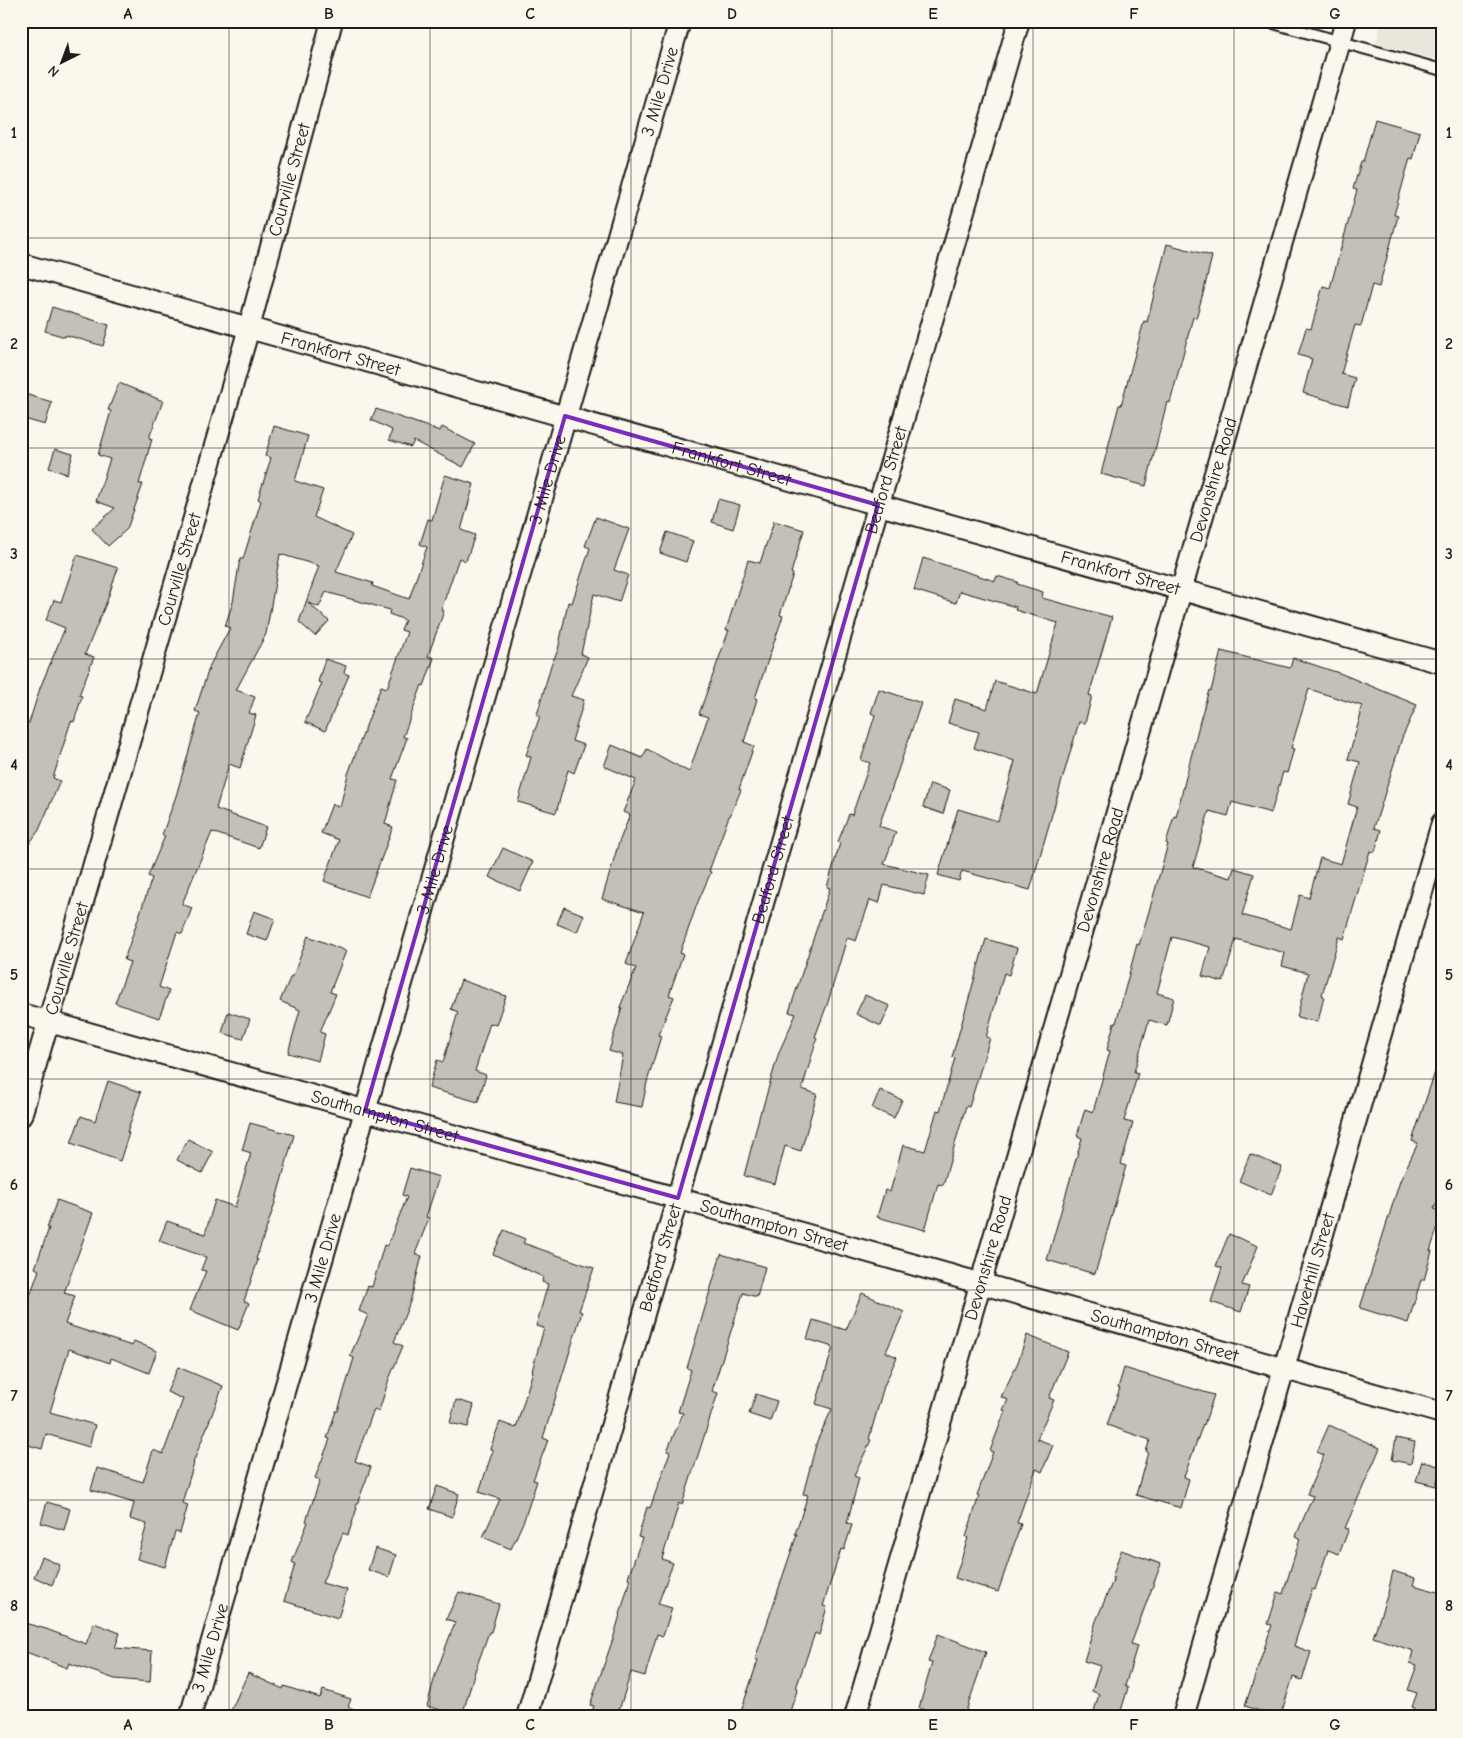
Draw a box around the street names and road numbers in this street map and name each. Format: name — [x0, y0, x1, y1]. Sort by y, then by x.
street label: 3 Mile Drive — [637, 44, 683, 139]
street label: Courville Street — [264, 120, 315, 239]
street label: Frankfort Street — [279, 327, 403, 381]
street label: Devonshire Road — [1185, 415, 1241, 545]
street label: Bedford Street — [860, 423, 912, 536]
street label: 3 Mile Drive — [525, 432, 570, 527]
street label: Frankfort Street — [670, 437, 794, 490]
street label: Courville Street — [153, 510, 206, 628]
street label: Frankfort Street — [1058, 546, 1183, 600]
street label: Devonshire Road — [1072, 805, 1128, 935]
street label: Bedford Street — [747, 813, 799, 926]
street label: 3 Mile Drive — [412, 823, 458, 917]
street label: Courville Street — [40, 899, 93, 1017]
street label: Southampton Street — [309, 1085, 462, 1147]
street label: Devonshire Road — [960, 1193, 1016, 1323]
street label: Southampton Street — [698, 1195, 851, 1256]
street label: Bedford Street — [635, 1201, 686, 1314]
street label: Haverhill Street — [1286, 1210, 1339, 1330]
street label: 3 Mile Drive — [300, 1211, 346, 1305]
street label: Southampton Street — [1089, 1304, 1242, 1366]
street label: 3 Mile Drive — [187, 1601, 233, 1695]

